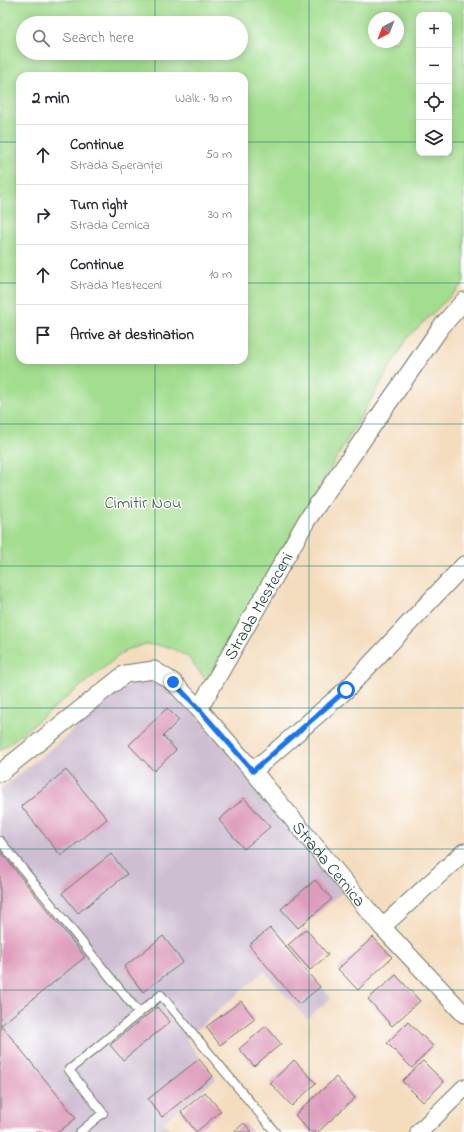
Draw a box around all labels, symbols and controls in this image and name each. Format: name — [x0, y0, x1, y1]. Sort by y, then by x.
north arrow — [368, 12, 404, 48]
map controls — [416, 12, 452, 156]
button: + — [416, 12, 452, 48]
search box — [16, 16, 248, 60]
icon: search — [30, 27, 52, 49]
text: Search here — [62, 27, 134, 49]
button: − — [416, 48, 452, 84]
button: locate — [416, 84, 452, 120]
text: 2 min — [32, 86, 69, 111]
text: Walk · 90 m — [175, 89, 232, 108]
button: layers — [416, 120, 452, 156]
text: Continue — [70, 134, 124, 156]
icon: ahead — [32, 144, 54, 166]
text: 50 m — [206, 145, 232, 164]
text: Strada Speranței — [70, 156, 163, 175]
text: Turn right — [70, 194, 128, 216]
icon: right — [32, 204, 54, 226]
text: 30 m — [208, 205, 232, 224]
text: Strada Cernica — [70, 216, 150, 235]
text: Continue — [70, 254, 124, 276]
icon: ahead — [32, 264, 54, 286]
text: 10 m — [209, 265, 232, 284]
text: Strada Mesteceni — [70, 276, 162, 295]
icon: arrive — [32, 324, 54, 346]
text: Arrive at destination — [70, 324, 194, 346]
park label: Cimitir Nou — [105, 491, 181, 516]
street label: Strada Mesteceni — [219, 548, 300, 665]
route end — [164, 673, 182, 691]
route start — [337, 681, 355, 699]
street label: Strada Cernica — [285, 816, 371, 913]

